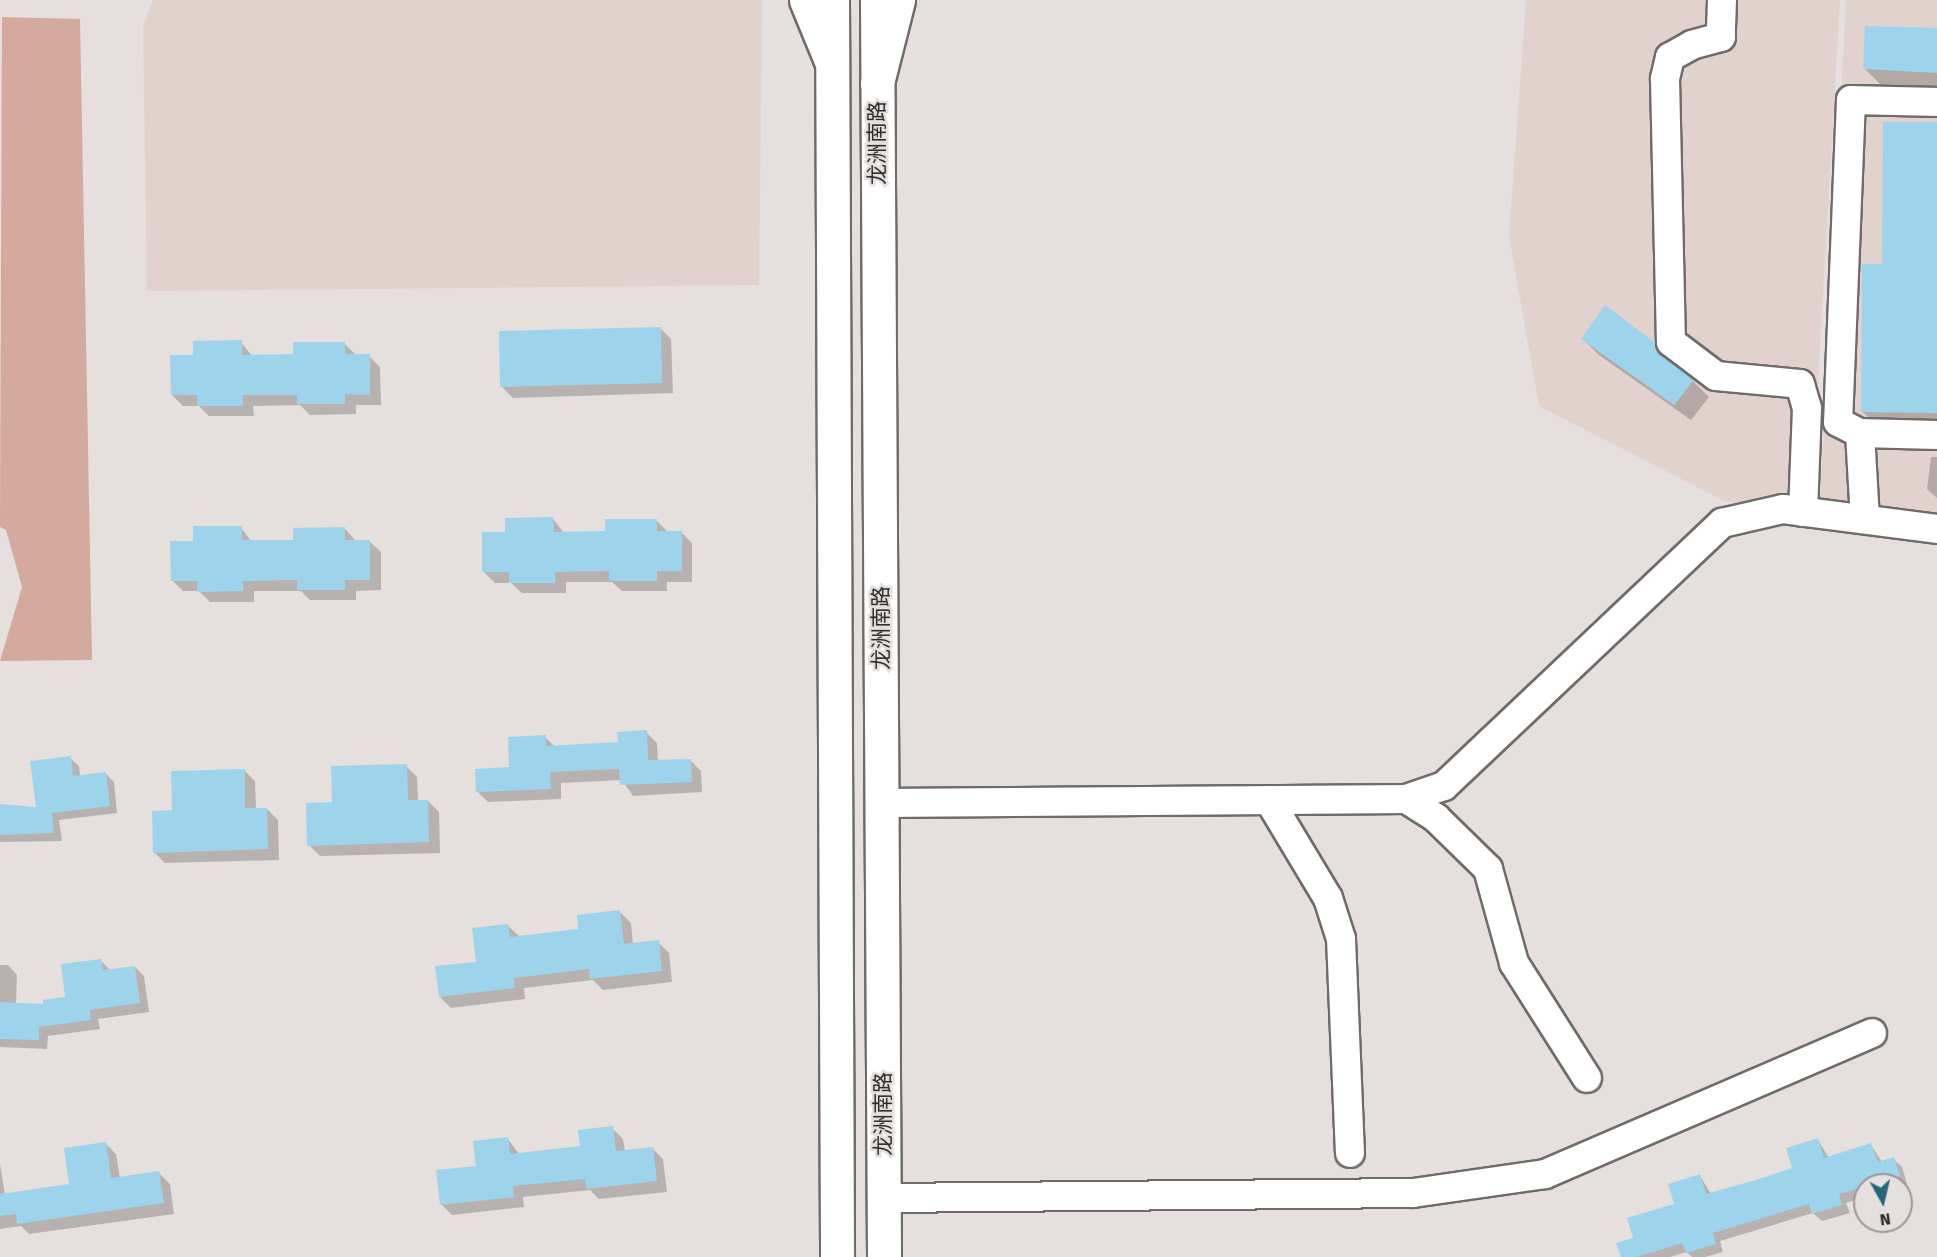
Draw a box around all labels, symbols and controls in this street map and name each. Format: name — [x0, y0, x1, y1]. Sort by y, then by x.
street label: 龙洲南路 — [864, 101, 890, 185]
street label: 龙洲南路 — [868, 586, 894, 670]
street label: 龙洲南路 — [870, 1072, 896, 1156]
north arrow — [1853, 1173, 1913, 1233]
text: N — [1879, 1209, 1892, 1229]

